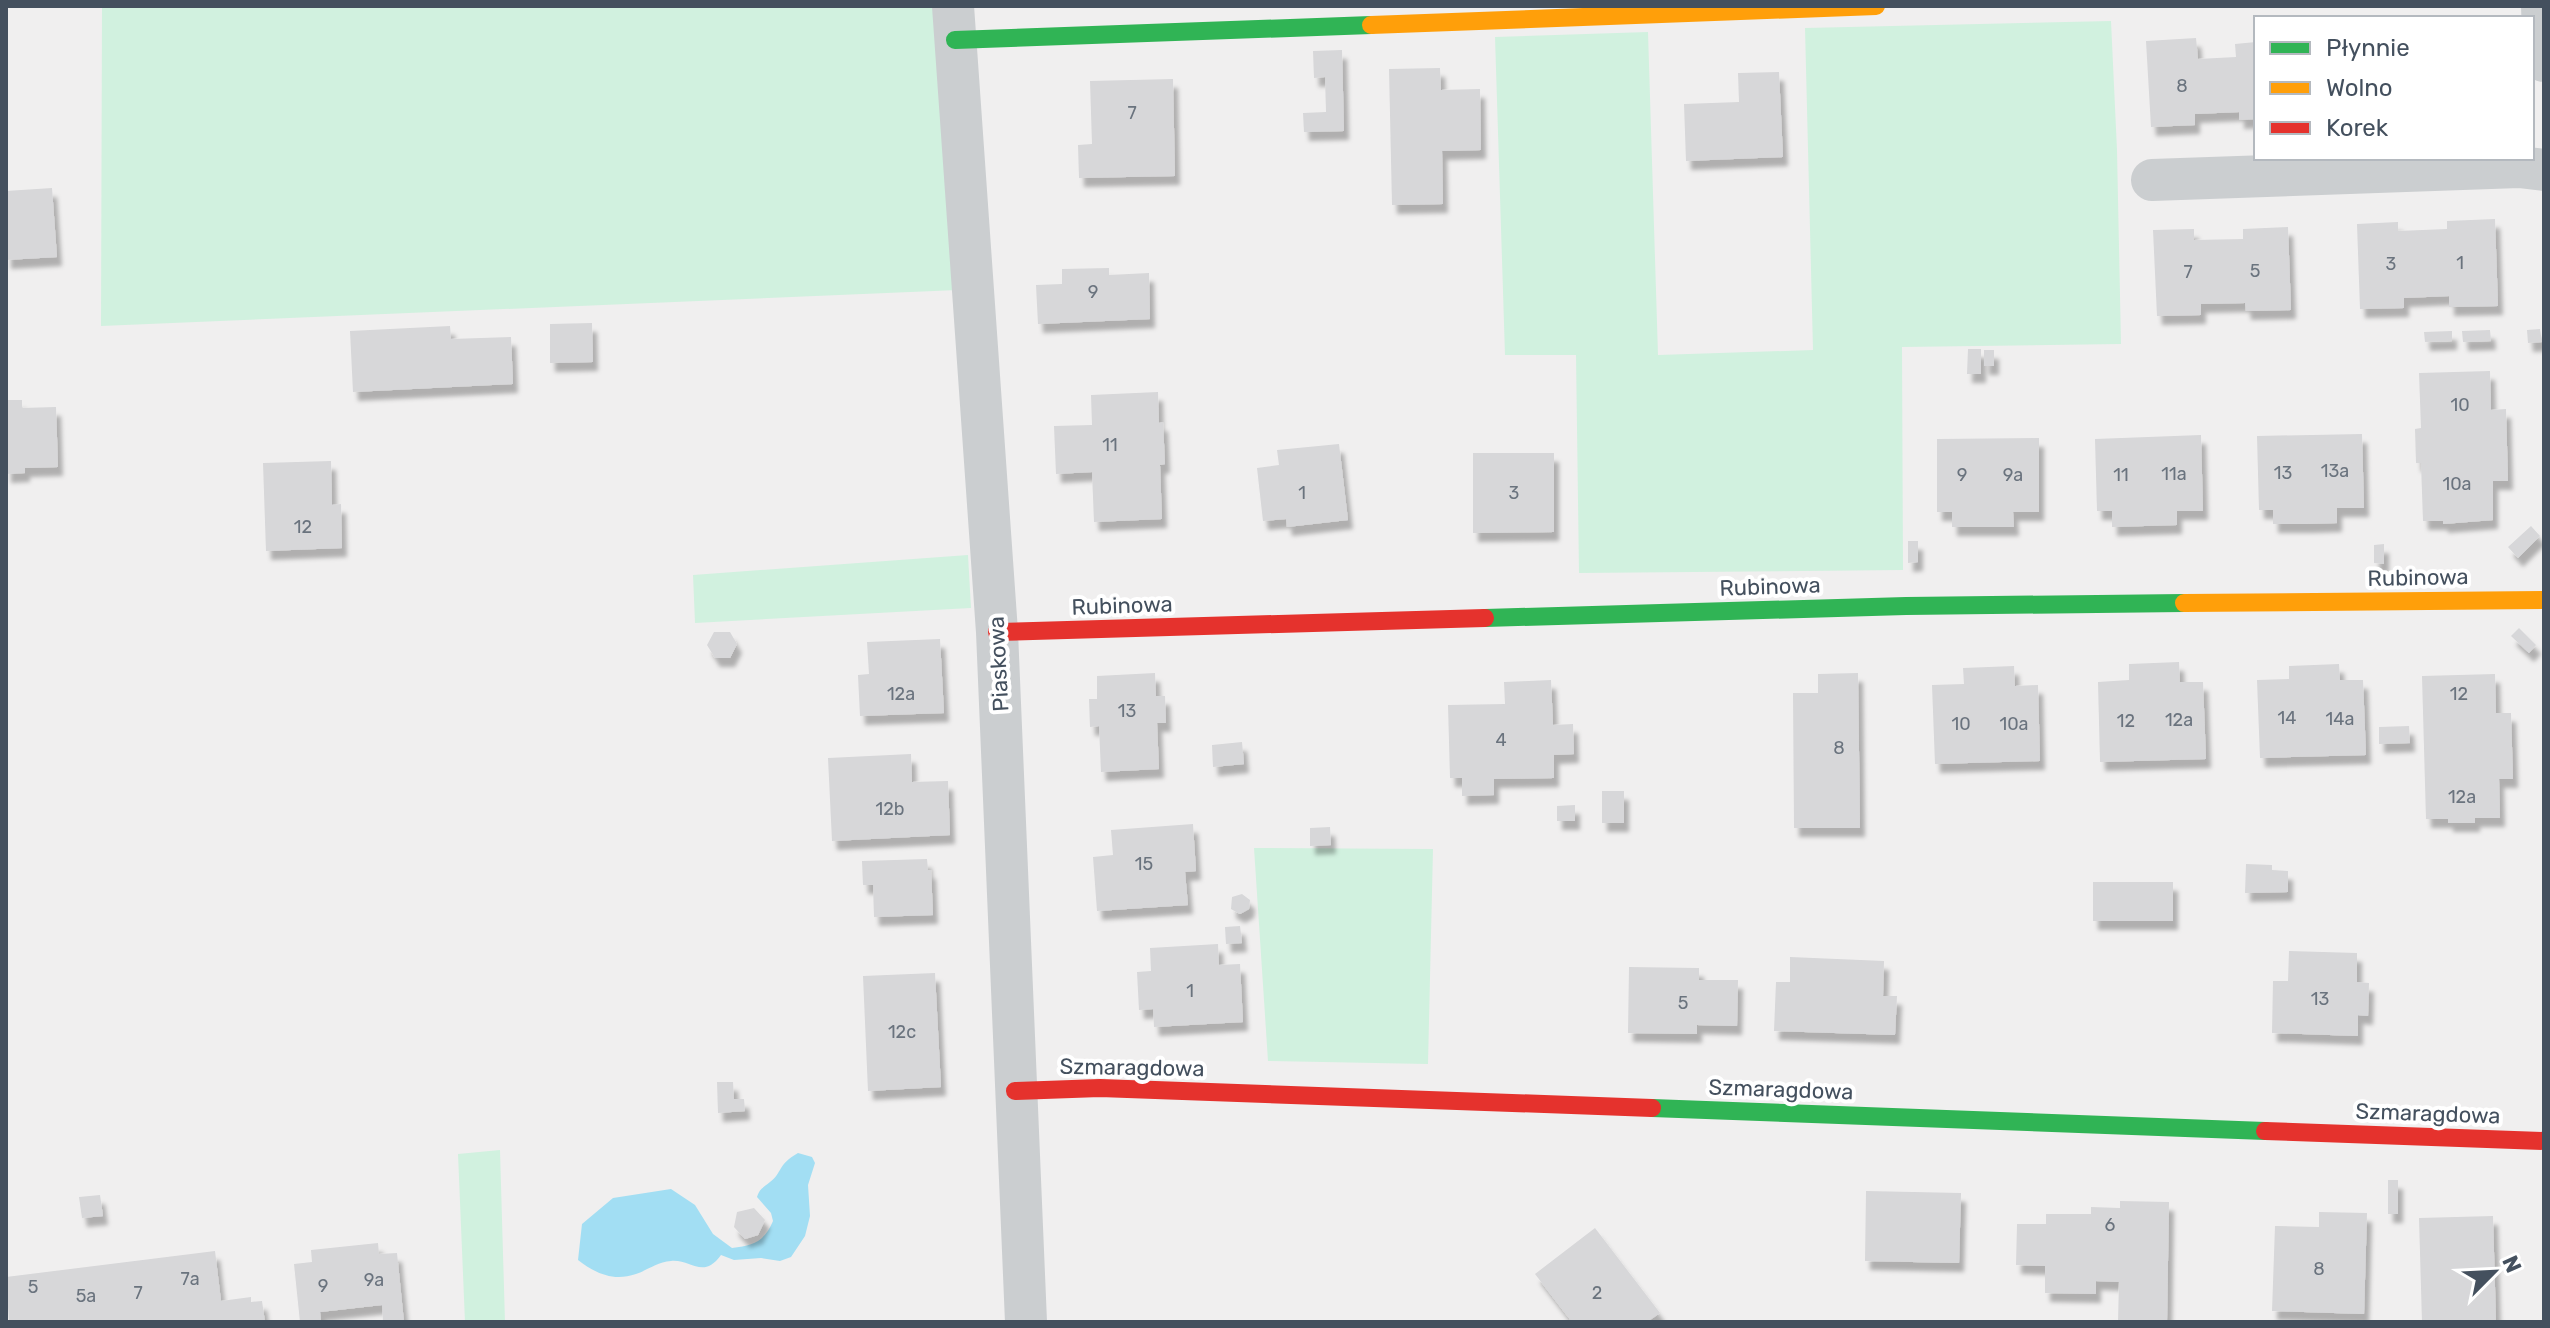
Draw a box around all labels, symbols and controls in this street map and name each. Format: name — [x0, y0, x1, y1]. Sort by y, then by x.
legend — [2254, 16, 2534, 160]
text: Płynnie — [2326, 34, 2410, 62]
text: Wolno — [2326, 74, 2393, 102]
house number: 8 — [2176, 75, 2188, 97]
house number: 7 — [1127, 102, 1137, 124]
text: Korek — [2326, 114, 2389, 142]
house number: 1 — [2456, 252, 2464, 274]
house number: 3 — [2386, 253, 2396, 275]
house number: 5 — [2250, 260, 2260, 282]
house number: 7 — [2183, 261, 2193, 283]
house number: 9 — [1088, 281, 1098, 303]
house number: 10 — [2450, 394, 2470, 416]
house number: 11 — [1102, 434, 1118, 456]
house number: 13a — [2321, 460, 2349, 482]
house number: 13 — [2274, 462, 2292, 484]
house number: 11a — [2161, 463, 2187, 485]
house number: 9 — [1957, 464, 1967, 486]
house number: 9a — [2003, 464, 2023, 486]
house number: 11 — [2113, 464, 2129, 486]
house number: 10a — [2442, 473, 2472, 495]
house number: 1 — [1298, 482, 1306, 504]
house number: 3 — [1509, 482, 1519, 504]
house number: 12 — [294, 516, 312, 538]
street label: Rubinowa — [2367, 563, 2469, 592]
street label: Rubinowa — [1719, 571, 1821, 602]
street label: Rubinowa — [1071, 590, 1173, 621]
street label: Piaskowa — [983, 616, 1014, 712]
house number: 12a — [887, 683, 915, 705]
house number: 12 — [2450, 683, 2468, 705]
house number: 13 — [1118, 700, 1136, 722]
house number: 14 — [2278, 707, 2296, 729]
house number: 14a — [2326, 708, 2354, 730]
house number: 12a — [2165, 709, 2193, 731]
house number: 12 — [2117, 710, 2135, 732]
house number: 10 — [1951, 713, 1971, 735]
house number: 10a — [1999, 713, 2029, 735]
house number: 4 — [1495, 729, 1507, 751]
house number: 8 — [1833, 737, 1845, 759]
house number: 12a — [2448, 786, 2476, 808]
house number: 12b — [876, 798, 904, 820]
house number: 15 — [1135, 853, 1153, 875]
house number: 1 — [1186, 980, 1194, 1002]
house number: 13 — [2311, 988, 2329, 1010]
house number: 5 — [1678, 992, 1688, 1014]
house number: 12c — [888, 1021, 916, 1043]
street label: Szmaragdowa — [1059, 1053, 1205, 1082]
street label: Szmaragdowa — [1708, 1073, 1854, 1106]
street label: Szmaragdowa — [2355, 1097, 2501, 1130]
house number: 6 — [2105, 1214, 2116, 1236]
north arrow — [2454, 1232, 2534, 1312]
text: N — [2496, 1251, 2527, 1277]
house number: 8 — [2313, 1258, 2325, 1280]
house number: 7a — [180, 1268, 200, 1290]
house number: 9a — [364, 1269, 384, 1291]
house number: 9 — [318, 1275, 328, 1297]
house number: 5 — [28, 1276, 38, 1298]
house number: 7 — [133, 1282, 143, 1304]
house number: 2 — [1592, 1282, 1602, 1304]
house number: 5a — [76, 1285, 96, 1307]

